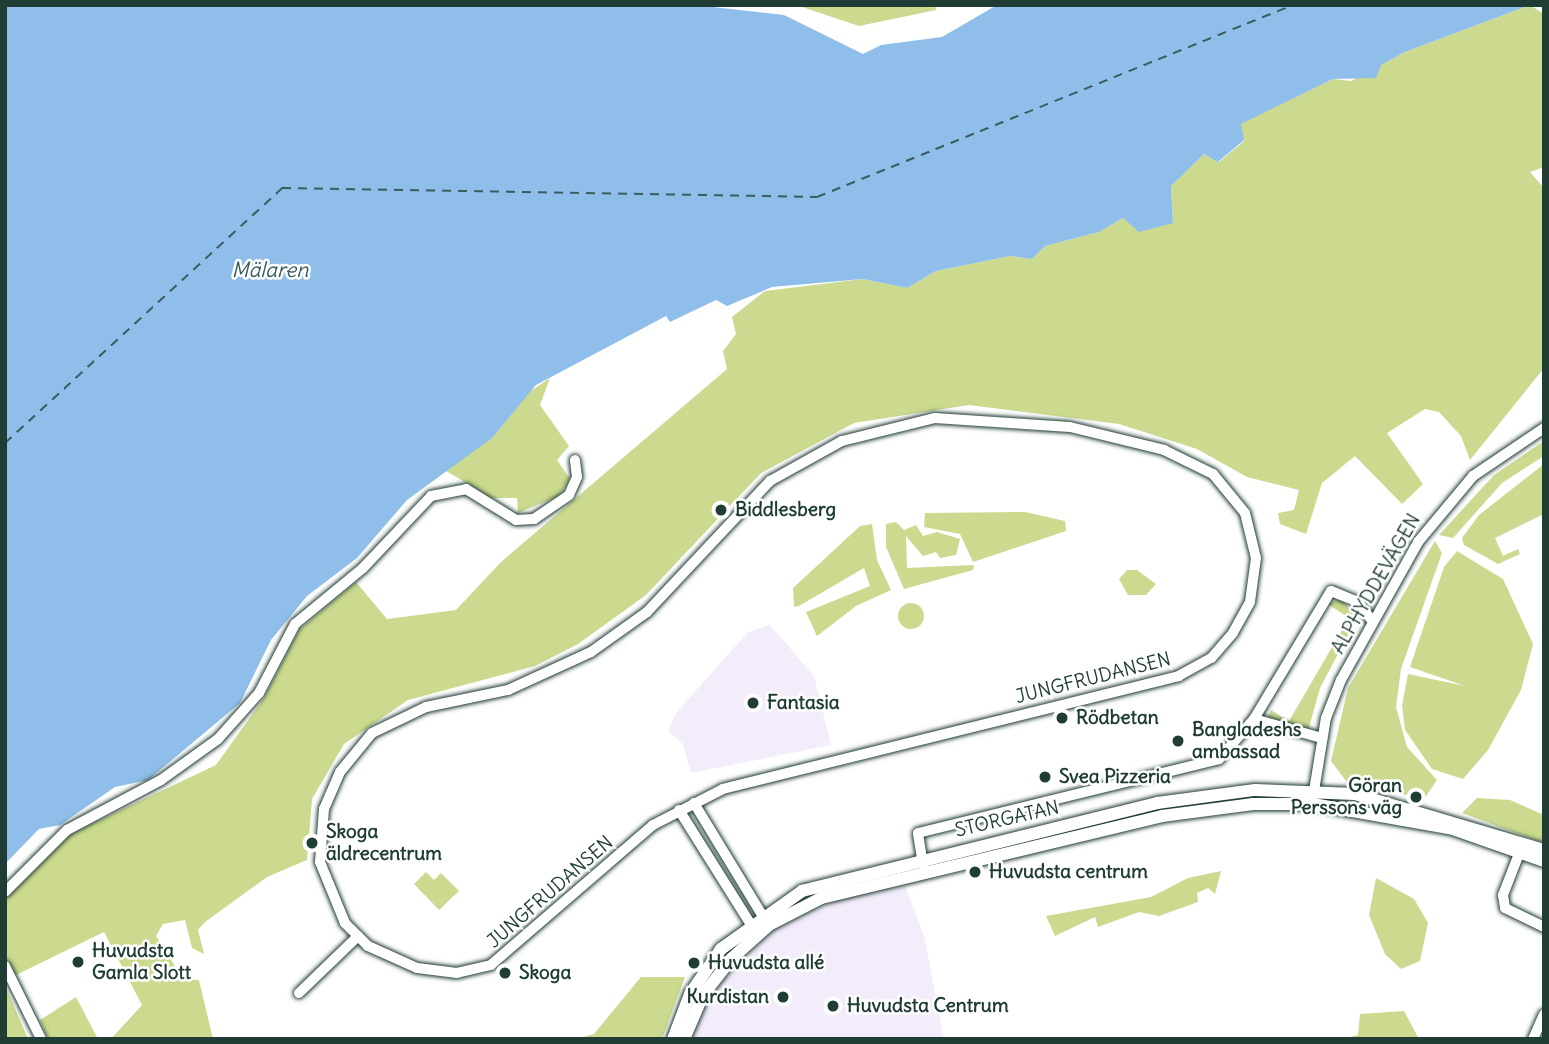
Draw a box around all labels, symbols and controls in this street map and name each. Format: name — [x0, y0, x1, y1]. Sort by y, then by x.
water label: Mälaren — [232, 257, 308, 283]
place label: Biddlesberg — [735, 499, 836, 521]
marker: Biddlesberg — [713, 502, 729, 518]
street label: ALPHYDDEVÄGEN — [1327, 510, 1425, 658]
street label: JUNGFRUDANSEN — [1013, 648, 1173, 708]
place label: Fantasia — [767, 692, 840, 714]
marker: Fantasia — [745, 695, 761, 711]
place label: Rödbetan — [1076, 707, 1159, 729]
marker: Rödbetan — [1054, 710, 1070, 726]
place label: Bangladeshs ambassad — [1192, 719, 1301, 763]
marker: Bangladeshs ambassad — [1170, 733, 1186, 749]
place label: Svea Pizzeria — [1059, 766, 1171, 788]
marker: Svea Pizzeria — [1037, 769, 1053, 785]
place label: Göran Perssons väg — [1291, 775, 1402, 819]
marker: Göran Perssons väg — [1408, 789, 1424, 805]
street label: STORGATAN — [953, 796, 1061, 842]
place label: Skoga äldrecentrum — [326, 821, 442, 865]
street label: JUNGFRUDANSEN — [482, 831, 618, 953]
marker: Skoga äldrecentrum — [304, 835, 320, 851]
place label: Huvudsta centrum — [989, 861, 1148, 883]
marker: Huvudsta centrum — [967, 864, 983, 880]
place label: Huvudsta Gamla Slott — [92, 940, 191, 984]
place label: Huvudsta allé — [708, 952, 824, 974]
marker: Huvudsta Gamla Slott — [70, 954, 86, 970]
marker: Huvudsta allé — [686, 955, 702, 971]
place label: Skoga — [519, 962, 571, 984]
marker: Skoga — [497, 965, 513, 981]
place label: Kurdistan — [687, 986, 769, 1008]
marker: Kurdistan — [775, 989, 791, 1005]
place label: Huvudsta Centrum — [847, 995, 1009, 1017]
marker: Huvudsta Centrum — [825, 998, 841, 1014]

